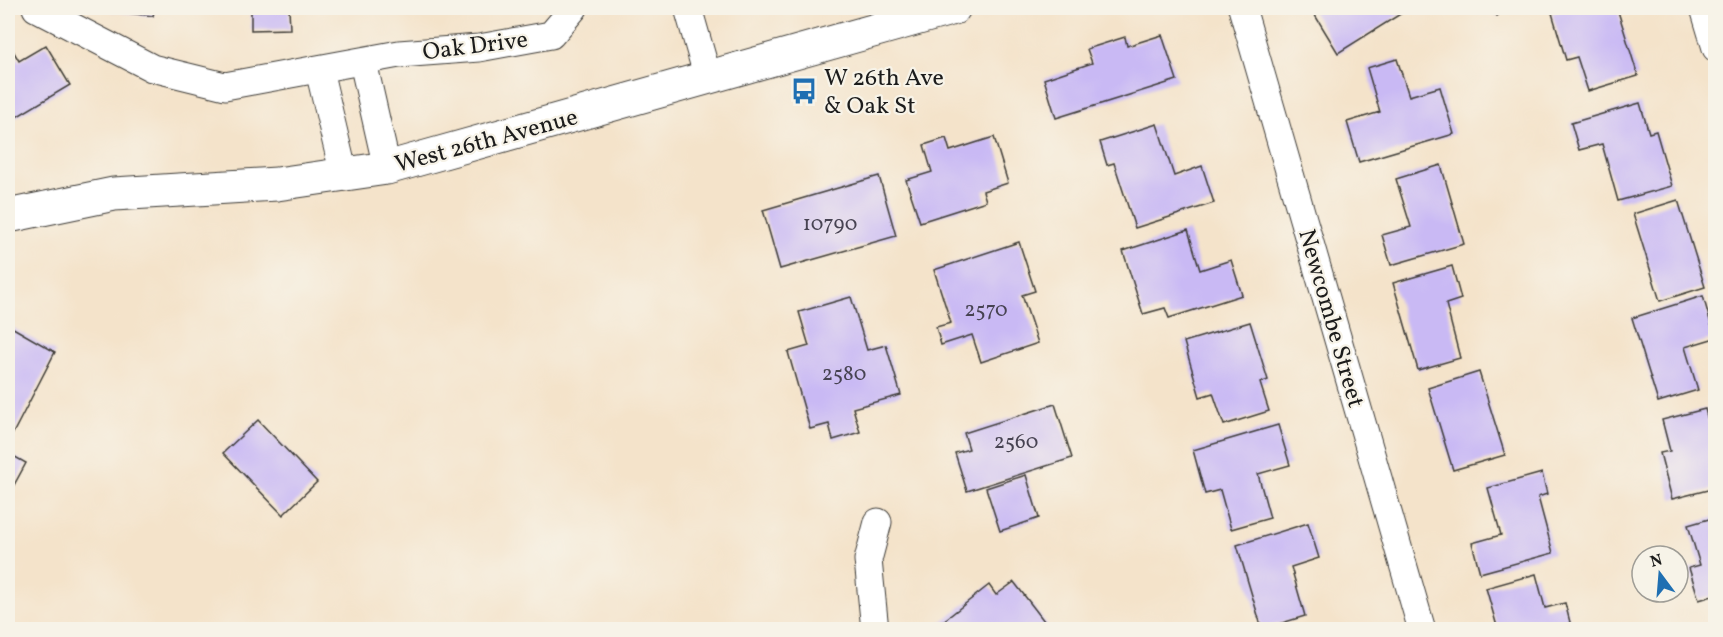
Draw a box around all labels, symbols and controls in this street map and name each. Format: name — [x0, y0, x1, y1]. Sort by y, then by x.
street label: Oak Drive — [421, 24, 530, 70]
place label: W 26th Ave & Oak St — [824, 62, 944, 124]
bus stop icon: W 26th Ave & Oak St — [789, 76, 819, 106]
street label: West 26th Avenue — [391, 101, 582, 183]
house number: 10790 — [803, 210, 857, 239]
street label: Newcombe Street — [1288, 225, 1372, 412]
house number: 2570 — [964, 296, 1008, 325]
house number: 2580 — [822, 360, 866, 389]
house number: 2560 — [994, 428, 1038, 457]
north arrow — [1630, 544, 1690, 604]
text: N — [1648, 549, 1665, 574]

